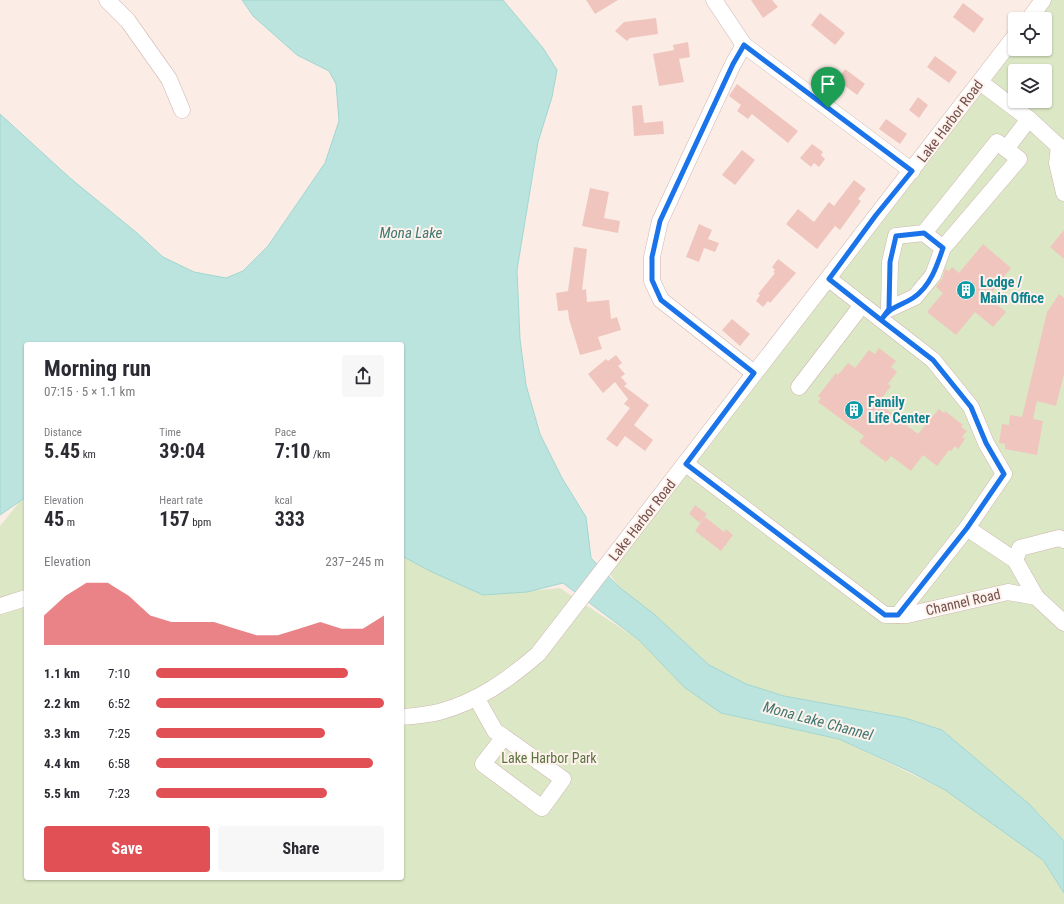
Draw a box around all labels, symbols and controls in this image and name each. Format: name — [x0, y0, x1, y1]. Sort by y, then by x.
map controls — [1008, 12, 1052, 108]
button: locate — [1008, 12, 1052, 56]
button: layers — [1008, 64, 1052, 108]
pin — [811, 67, 845, 108]
icon: arrive — [817, 73, 839, 95]
street label: Lake Harbor Road — [914, 77, 986, 165]
water label: Mona Lake — [380, 224, 443, 242]
place label: Lodge / Main Office — [980, 274, 1044, 306]
building icon: Lodge / Main Office — [955, 279, 977, 301]
button: share — [342, 355, 384, 397]
text: Morning run — [44, 356, 151, 381]
text: 07:15 · 5 × 1.1 km — [44, 384, 135, 399]
place label: Family Life Center — [868, 394, 930, 426]
building icon: Family Life Center — [843, 399, 865, 421]
text: Distance — [44, 426, 82, 439]
text: Time — [159, 426, 181, 439]
text: Pace — [275, 426, 296, 439]
text: 5.45 — [44, 439, 80, 463]
text: 39:04 — [159, 439, 205, 463]
text: 7:10 — [275, 439, 310, 463]
text: km — [80, 448, 96, 461]
text: /km — [310, 448, 330, 461]
street label: Lake Harbor Road — [605, 476, 679, 564]
text: Elevation — [44, 494, 84, 507]
text: Heart rate — [159, 494, 203, 507]
text: kcal — [275, 494, 292, 507]
text: 45 — [44, 507, 64, 531]
text: 157 — [159, 507, 190, 531]
text: 333 — [275, 507, 305, 531]
text: m — [64, 516, 75, 529]
text: bpm — [190, 516, 211, 529]
text: Elevation — [44, 554, 91, 569]
text: 237–245 m — [325, 554, 384, 569]
street label: Channel Road — [924, 586, 1002, 618]
text: 1.1 km — [44, 666, 80, 681]
text: 7:10 — [108, 666, 130, 681]
text: 2.2 km — [44, 696, 80, 711]
text: 6:52 — [108, 696, 130, 711]
water label: Mona Lake Channel — [761, 698, 875, 744]
text: 3.3 km — [44, 726, 80, 741]
text: 7:25 — [108, 726, 130, 741]
park label: Lake Harbor Park — [501, 750, 597, 766]
text: 4.4 km — [44, 756, 80, 771]
text: 6:58 — [108, 756, 130, 771]
text: 5.5 km — [44, 786, 80, 801]
text: 7:23 — [108, 786, 130, 801]
button: Save — [44, 826, 210, 872]
button: Share — [218, 826, 384, 872]

